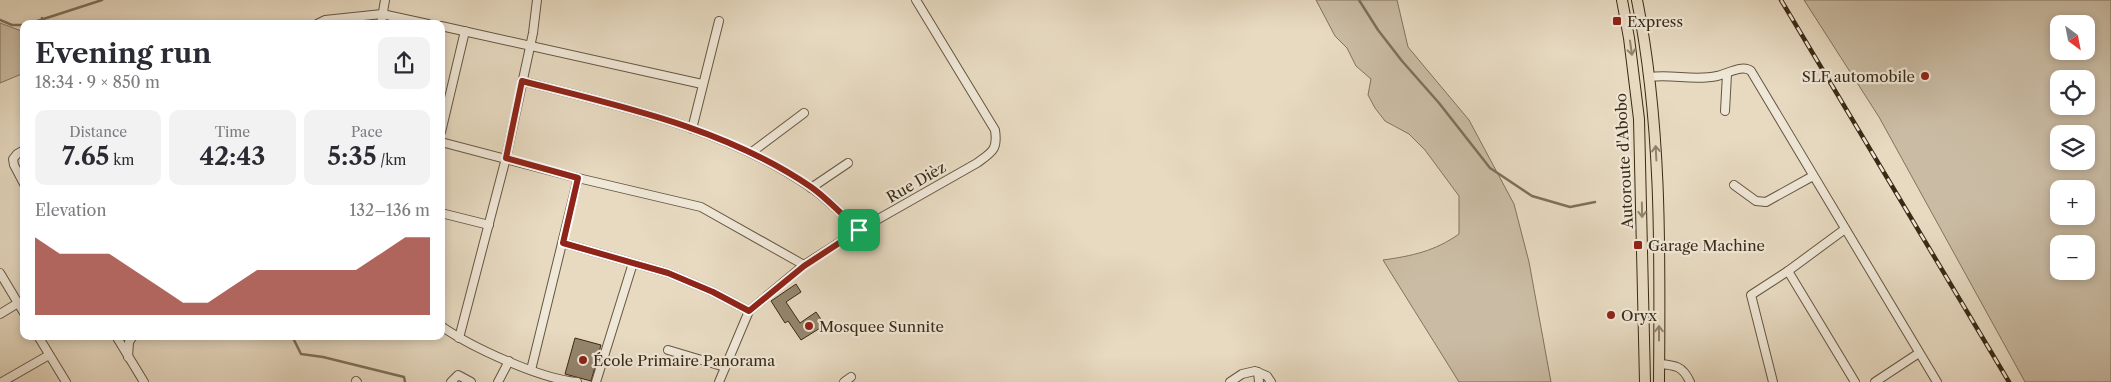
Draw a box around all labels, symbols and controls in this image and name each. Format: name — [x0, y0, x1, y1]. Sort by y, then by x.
place label: Express — [1627, 12, 1683, 31]
marker: Express — [1611, 15, 1623, 27]
north arrow — [2050, 15, 2095, 60]
map controls — [2050, 15, 2095, 280]
text: Evening run — [35, 36, 211, 70]
button: share — [378, 37, 430, 89]
one-way arrow — [1626, 40, 1636, 56]
place label: SLF automobile — [1802, 67, 1915, 86]
marker: SLF automobile — [1919, 70, 1931, 82]
button: locate — [2050, 70, 2095, 115]
text: 18:34 · 9 × 850 m — [35, 72, 160, 92]
street label: Autoroute d'Abobo — [1611, 93, 1637, 230]
text: Distance — [69, 123, 127, 141]
text: Time — [215, 123, 250, 141]
text: Pace — [351, 123, 383, 141]
button: layers — [2050, 125, 2095, 170]
text: 7.65 — [62, 141, 109, 172]
text: 42:43 — [200, 141, 265, 172]
text: 5:35 — [327, 141, 376, 172]
one-way arrow — [1651, 146, 1660, 162]
text: km — [109, 151, 134, 169]
text: /km — [376, 151, 406, 169]
street label: Rue Dièz — [883, 157, 949, 207]
button: + — [2050, 180, 2095, 225]
text: Elevation — [35, 200, 106, 220]
text: 132–136 m — [349, 200, 430, 220]
one-way arrow — [1638, 202, 1647, 218]
pin — [838, 209, 880, 251]
icon: arrive — [845, 216, 873, 244]
button: − — [2050, 235, 2095, 280]
place label: Garage Machine — [1648, 236, 1765, 255]
marker: Garage Machine — [1632, 239, 1644, 251]
place label: Oryx — [1621, 306, 1657, 325]
marker: Oryx — [1605, 309, 1617, 321]
place label: Mosquee Sunnite — [819, 317, 944, 336]
marker: Mosquee Sunnite — [803, 320, 815, 332]
one-way arrow — [1654, 326, 1663, 342]
place label: École Primaire Panorama — [593, 351, 775, 370]
marker: École Primaire Panorama — [577, 354, 589, 366]

